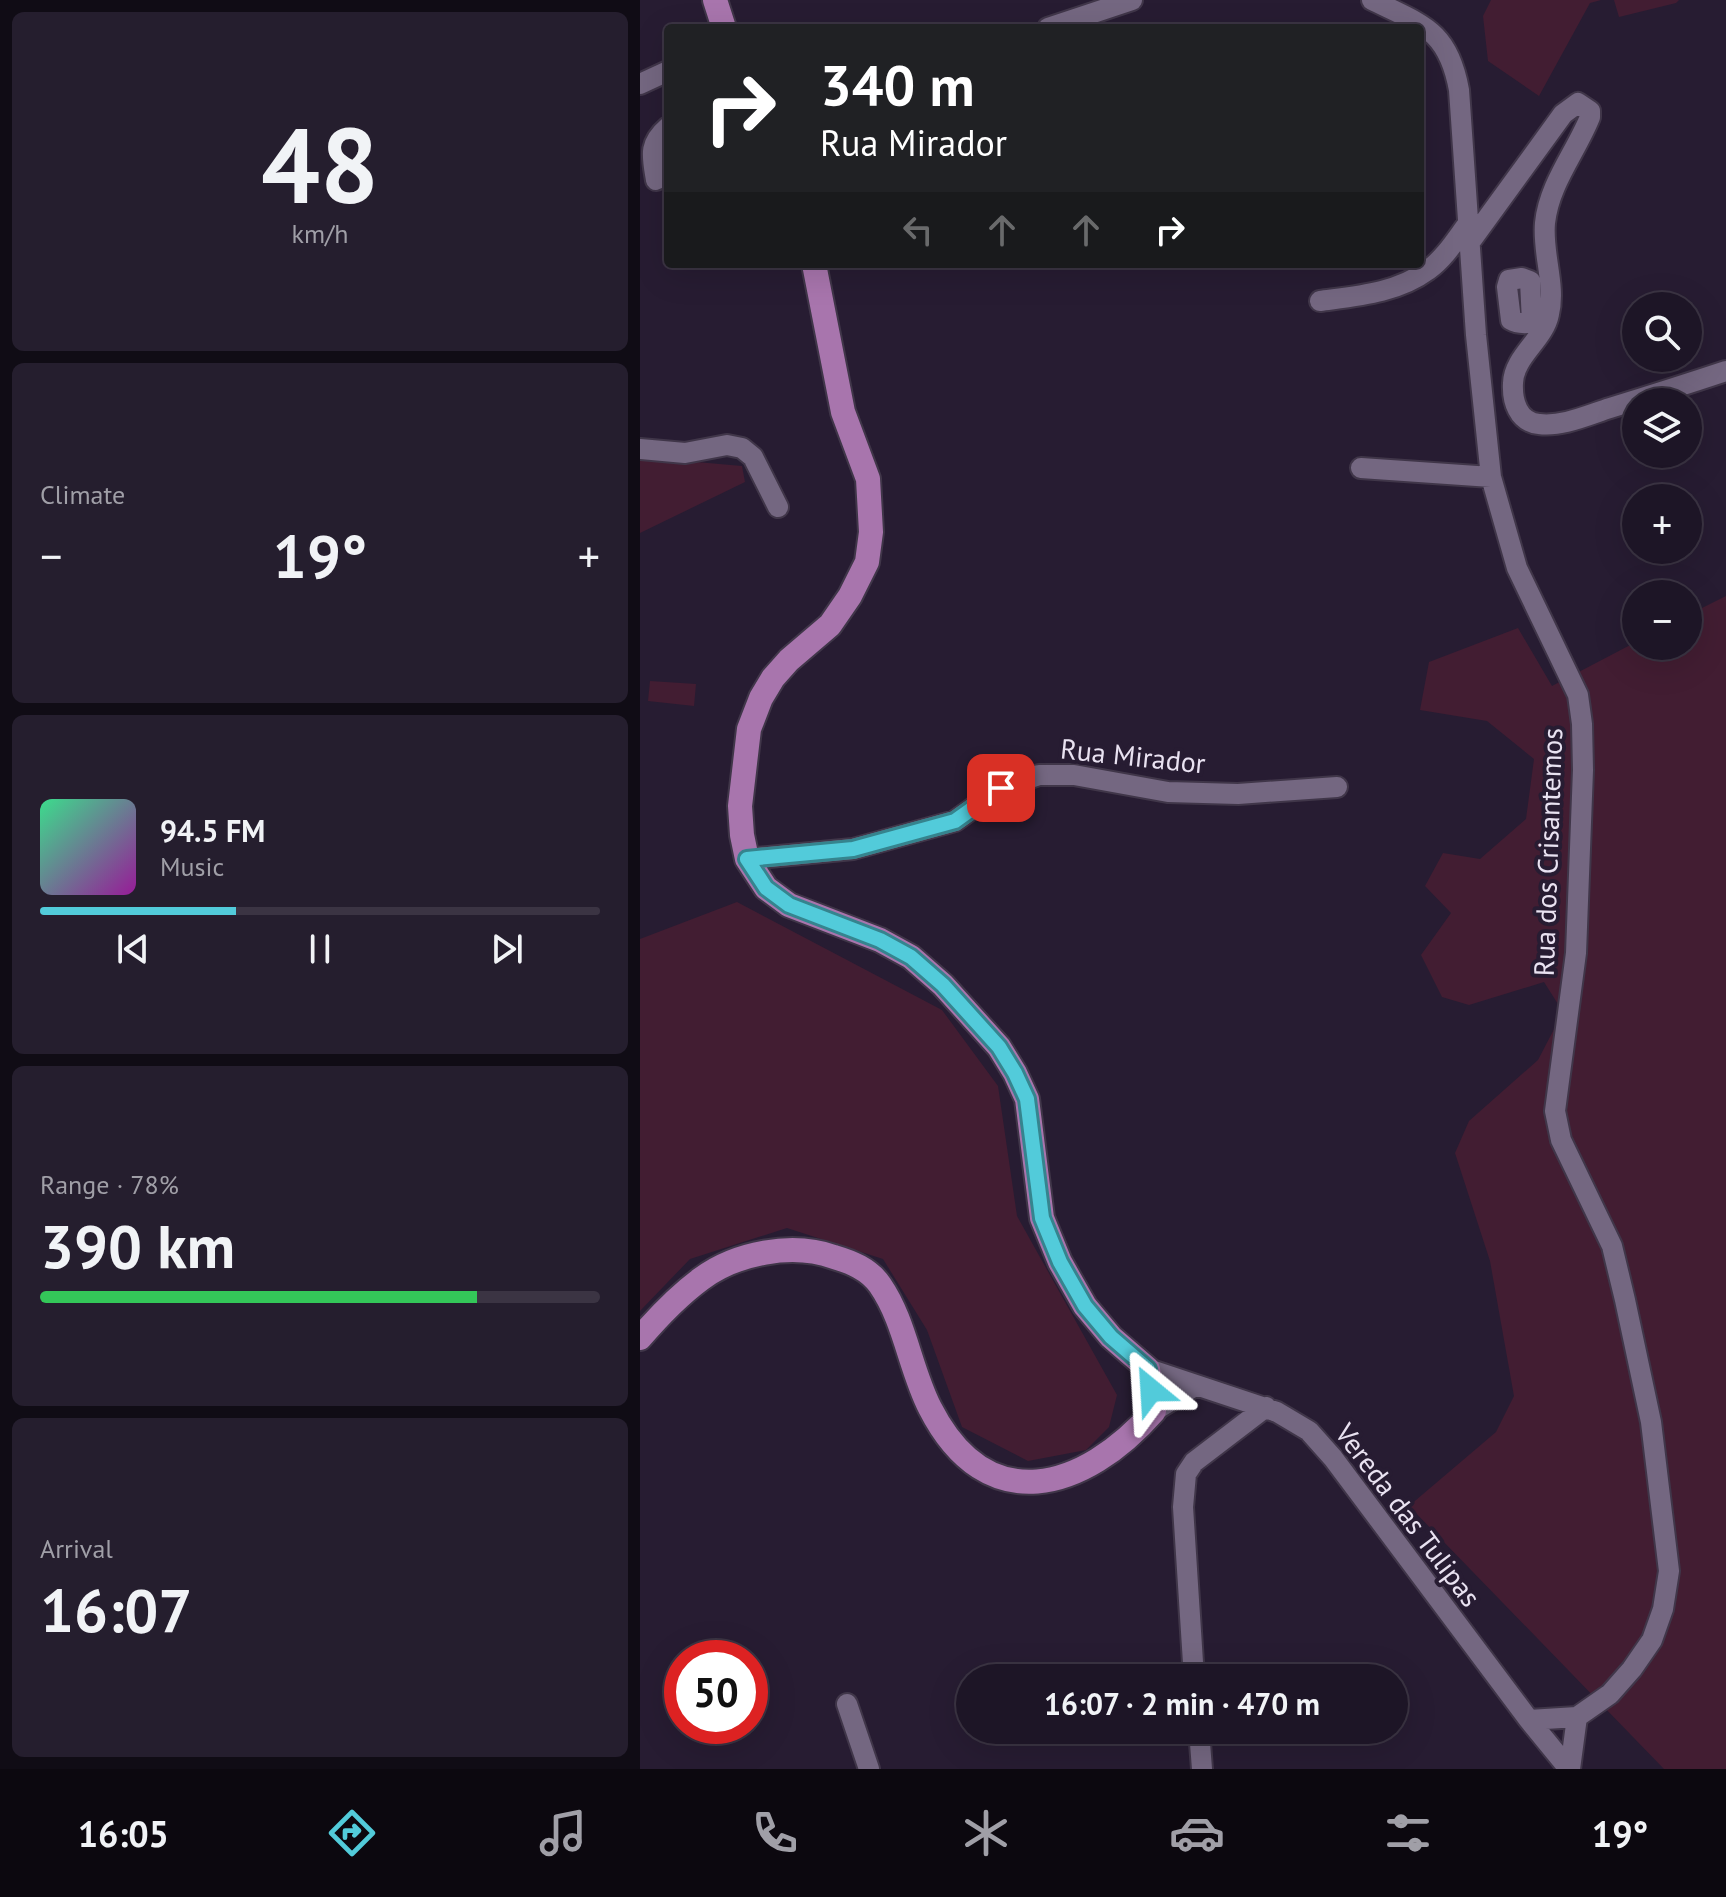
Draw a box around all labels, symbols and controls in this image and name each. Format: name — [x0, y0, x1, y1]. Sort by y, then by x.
text: 340 m — [820, 49, 975, 121]
icon: right — [688, 56, 792, 160]
text: 48 — [261, 97, 379, 232]
text: Rua Mirador — [820, 119, 1007, 166]
icon: left — [896, 208, 940, 252]
icon: ahead — [980, 208, 1024, 252]
icon: ahead — [1064, 208, 1108, 252]
icon: right — [1148, 208, 1192, 252]
text: km/h — [292, 217, 349, 250]
map controls — [1622, 292, 1702, 660]
button: search — [1622, 292, 1702, 372]
button: layers — [1622, 388, 1702, 468]
text: Climate — [40, 478, 125, 511]
button: + — [1622, 484, 1702, 564]
text: 19° — [273, 517, 367, 595]
text: − — [40, 527, 62, 584]
text: + — [578, 527, 600, 584]
button: − — [1622, 580, 1702, 660]
street label: Rua dos Crisantemos — [1525, 727, 1570, 977]
street label: Rua Mirador — [1059, 729, 1208, 782]
pin — [967, 754, 1035, 822]
icon: arrive — [979, 766, 1023, 810]
text: 94.5 FM — [160, 811, 265, 850]
text: Music — [160, 850, 224, 883]
icon: previous — [111, 927, 155, 971]
icon: pause — [298, 927, 342, 971]
icon: next — [485, 927, 529, 971]
text: Range · 78% — [40, 1168, 179, 1201]
text: 390 km — [40, 1207, 235, 1285]
position arrow — [1109, 1348, 1193, 1432]
street label: Vereda das Tulipas — [1327, 1415, 1489, 1614]
text: Arrival — [40, 1532, 113, 1565]
text: 16:07 — [40, 1571, 192, 1649]
speed limit sign: 50 — [664, 1640, 768, 1744]
text: 16:07 · 2 min · 470 m — [1044, 1684, 1320, 1723]
icon: directions — [324, 1805, 380, 1861]
icon: music — [535, 1805, 591, 1861]
icon: phone — [747, 1805, 803, 1861]
icon: climate — [958, 1805, 1014, 1861]
icon: car — [1169, 1805, 1225, 1861]
icon: filters — [1380, 1805, 1436, 1861]
text: 16:05 — [78, 1810, 169, 1857]
text: 19° — [1592, 1810, 1648, 1857]

